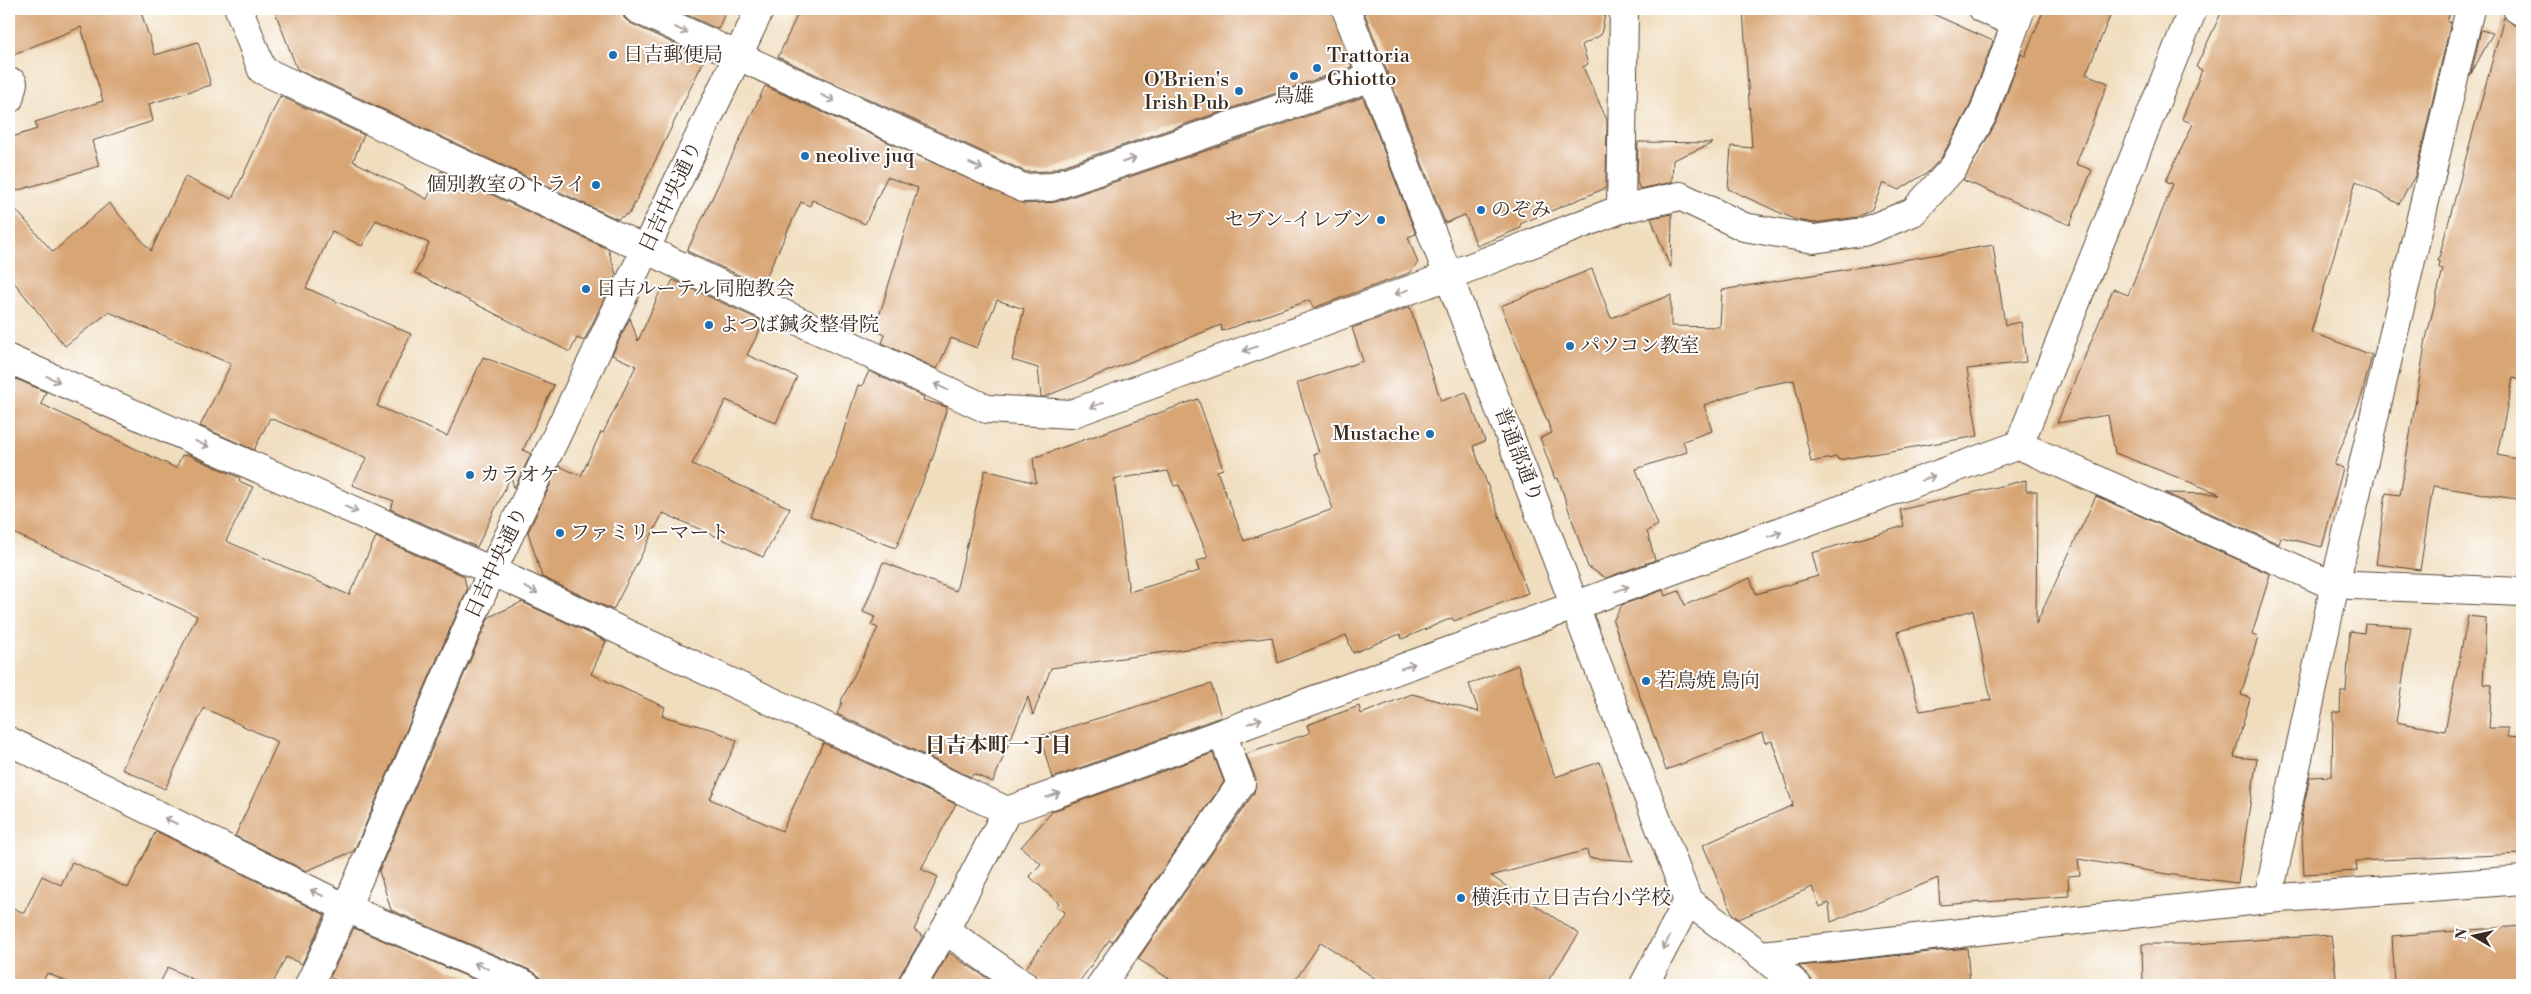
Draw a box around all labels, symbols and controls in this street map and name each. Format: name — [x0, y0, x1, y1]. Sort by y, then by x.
one-way arrow — [673, 25, 688, 35]
place label: 日吉郵便局 — [623, 43, 723, 68]
place label: Trattoria Ghiotto — [1327, 44, 1411, 92]
marker: 日吉郵便局 — [607, 49, 619, 61]
marker: Trattoria Ghiotto — [1311, 62, 1323, 74]
place label: O'Brien's Irish Pub — [1144, 68, 1229, 116]
marker: 鳥雄 — [1288, 70, 1300, 82]
place label: 鳥雄 — [1274, 84, 1314, 109]
marker: O'Brien's Irish Pub — [1233, 85, 1245, 97]
one-way arrow — [820, 94, 835, 104]
street label: 日吉中央通り — [634, 137, 708, 257]
place label: neolive juq — [815, 144, 915, 169]
marker: neolive juq — [799, 150, 811, 162]
one-way arrow — [1121, 155, 1137, 165]
one-way arrow — [968, 162, 983, 172]
place label: 個別教室のトライ — [427, 173, 586, 198]
marker: 個別教室のトライ — [590, 179, 602, 191]
place label: のぞみ — [1491, 198, 1551, 223]
marker: のぞみ — [1475, 204, 1487, 216]
place label: セブン-イレブン — [1225, 208, 1371, 233]
marker: セブン-イレブン — [1375, 214, 1387, 226]
place label: 日吉ルーテル同胞教会 — [596, 277, 795, 302]
marker: 日吉ルーテル同胞教会 — [580, 283, 592, 295]
one-way arrow — [1395, 288, 1411, 297]
place label: よつば鍼灸整骨院 — [719, 313, 879, 338]
marker: よつば鍼灸整骨院 — [703, 319, 715, 331]
place label: パソコン教室 — [1580, 334, 1700, 359]
marker: パソコン教室 — [1564, 340, 1576, 352]
one-way arrow — [1243, 345, 1258, 354]
one-way arrow — [45, 374, 60, 384]
one-way arrow — [934, 382, 949, 392]
one-way arrow — [1090, 401, 1106, 410]
street label: 普通部通り — [1488, 404, 1548, 506]
place label: Mustache — [1333, 422, 1420, 447]
marker: Mustache — [1424, 428, 1436, 440]
one-way arrow — [194, 440, 209, 449]
place label: カラオケ — [480, 463, 560, 488]
marker: カラオケ — [464, 469, 476, 481]
one-way arrow — [1919, 473, 1935, 482]
street label: 日吉中央通り — [460, 503, 534, 623]
one-way arrow — [343, 505, 358, 515]
place label: ファミリーマート — [570, 521, 730, 546]
marker: ファミリーマート — [554, 527, 566, 539]
one-way arrow — [1767, 529, 1782, 538]
one-way arrow — [1614, 584, 1629, 593]
one-way arrow — [523, 585, 538, 595]
one-way arrow — [1400, 661, 1415, 670]
place label: 若鳥焼 鳥向 — [1656, 669, 1760, 694]
marker: 若鳥焼 鳥向 — [1640, 675, 1652, 687]
one-way arrow — [1247, 716, 1262, 725]
district label: 日吉本町一丁目 — [925, 733, 1072, 759]
one-way arrow — [1045, 790, 1060, 799]
one-way arrow — [164, 816, 179, 825]
place label: 横浜市立日吉台小学校 — [1471, 886, 1671, 911]
one-way arrow — [310, 888, 325, 897]
marker: 横浜市立日吉台小学校 — [1455, 892, 1467, 904]
north arrow — [2448, 912, 2498, 962]
text: N — [2452, 927, 2472, 941]
one-way arrow — [1661, 935, 1670, 950]
one-way arrow — [474, 960, 489, 970]

